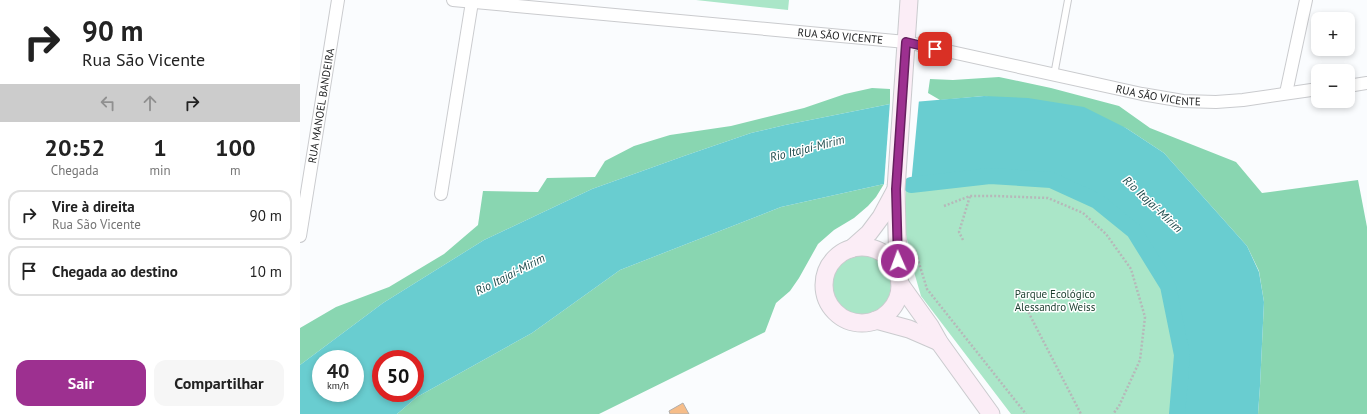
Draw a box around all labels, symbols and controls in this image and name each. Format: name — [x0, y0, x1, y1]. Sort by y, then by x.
text: 90 m — [82, 12, 143, 49]
map controls — [1311, 12, 1355, 108]
button: + — [1311, 12, 1355, 56]
icon: right — [16, 16, 68, 68]
street label: RUA SÃO VICENTE — [797, 25, 884, 47]
pin — [918, 32, 952, 66]
icon: arrive — [924, 38, 946, 60]
street label: RUA MANOEL BANDEIRA — [305, 47, 337, 164]
text: Rua São Vicente — [82, 48, 205, 71]
button: − — [1311, 64, 1355, 108]
street label: RUA SÃO VICENTE — [1115, 81, 1201, 109]
icon: left — [97, 92, 119, 114]
icon: ahead — [139, 92, 161, 114]
icon: right — [181, 92, 203, 114]
text: 20:52 — [44, 132, 105, 163]
text: 1 — [153, 132, 167, 163]
text: 100 — [215, 132, 256, 163]
water label: Rio Itajaí-Mirim — [768, 132, 846, 164]
text: Chegada — [51, 162, 99, 179]
text: min — [149, 162, 171, 179]
text: m — [230, 162, 241, 179]
water label: Rio Itajaí-Mirim — [1120, 173, 1186, 235]
text: Vire à direita — [52, 197, 135, 216]
icon: right — [18, 204, 40, 226]
text: 90 m — [249, 206, 282, 225]
text: Rua São Vicente — [52, 216, 141, 233]
position arrow — [877, 240, 919, 282]
water label: Rio Itajaí-Mirim — [473, 250, 547, 298]
icon: arrive — [18, 260, 40, 282]
text: Chegada ao destino — [52, 262, 178, 281]
text: 10 m — [249, 262, 282, 281]
park label: Parque Ecológico Alessandro Weiss — [1015, 287, 1096, 314]
speed limit sign: 50 — [372, 350, 424, 402]
text: 40 — [327, 358, 349, 384]
button: Sair — [16, 360, 146, 406]
button: Compartilhar — [154, 360, 284, 406]
text: km/h — [327, 379, 349, 392]

